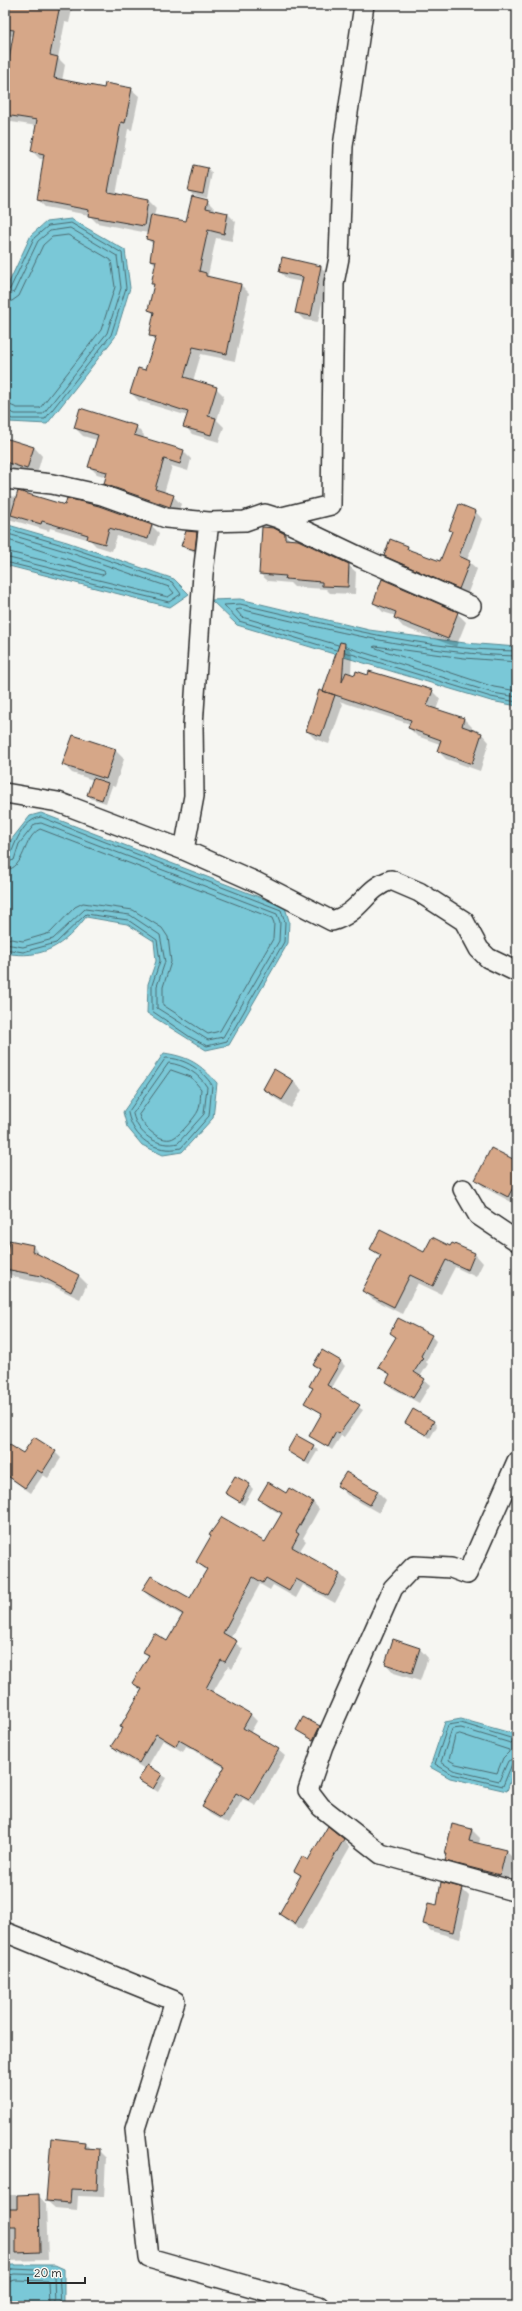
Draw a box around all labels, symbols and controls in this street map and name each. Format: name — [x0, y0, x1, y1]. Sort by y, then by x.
scale bar — [28, 2259, 85, 2285]
text: 20 m — [34, 2265, 62, 2280]

